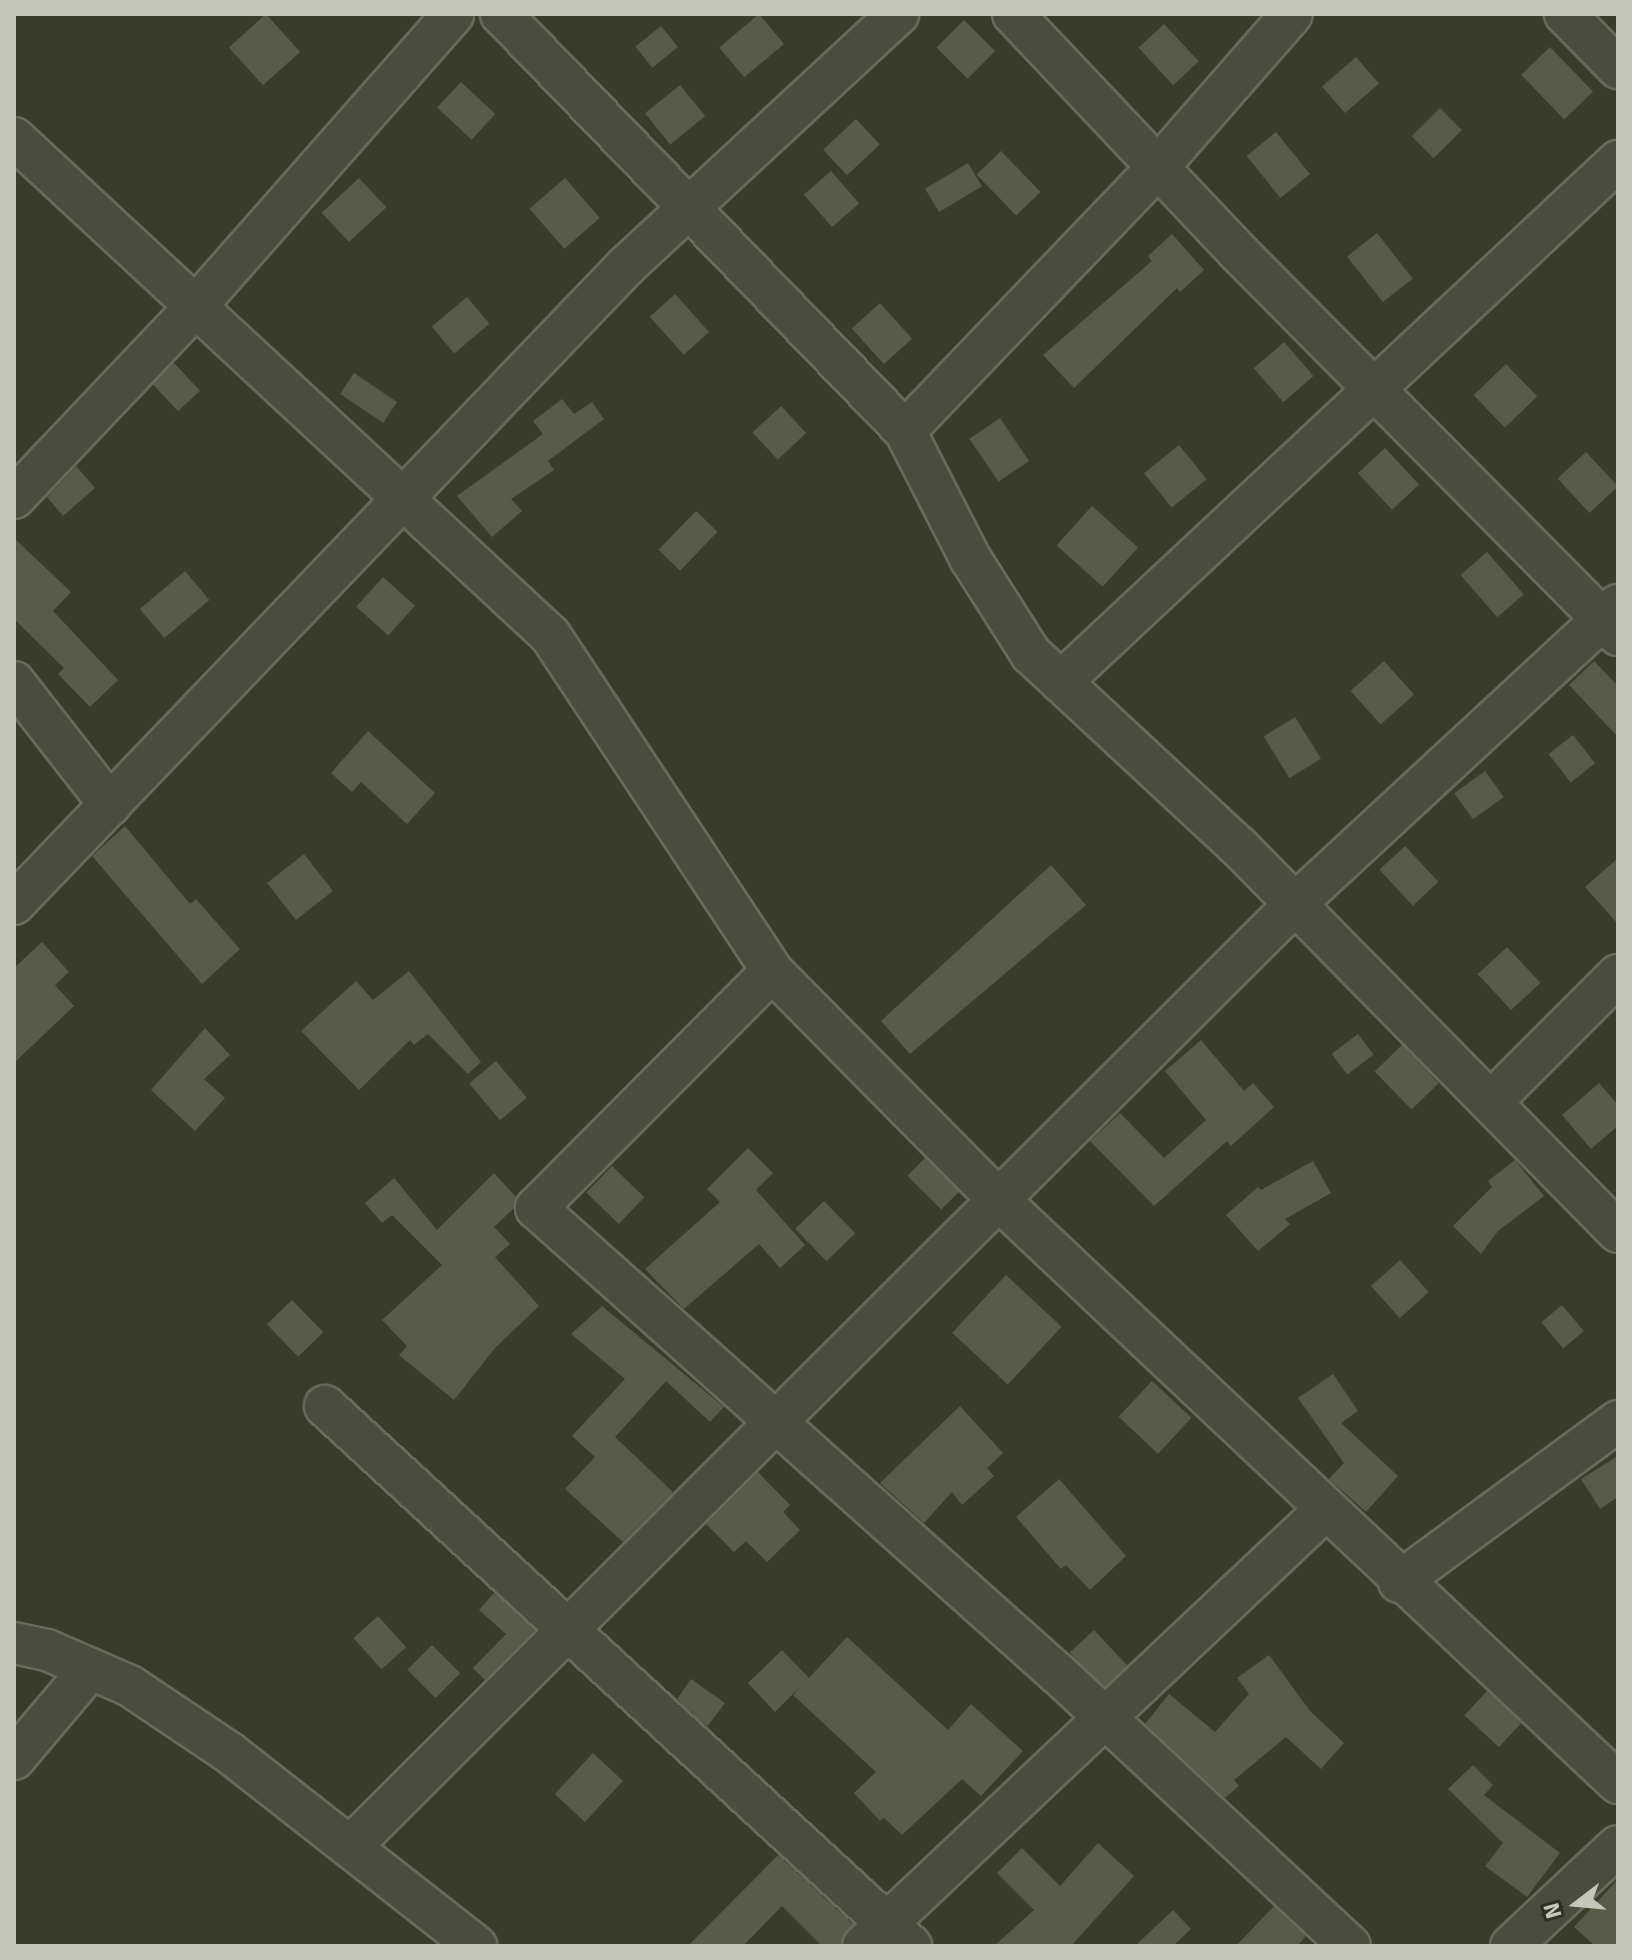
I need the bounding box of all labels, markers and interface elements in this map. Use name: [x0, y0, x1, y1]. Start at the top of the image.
north arrow: [1536, 1864, 1616, 1944]
text: N: [1537, 1900, 1568, 1922]

